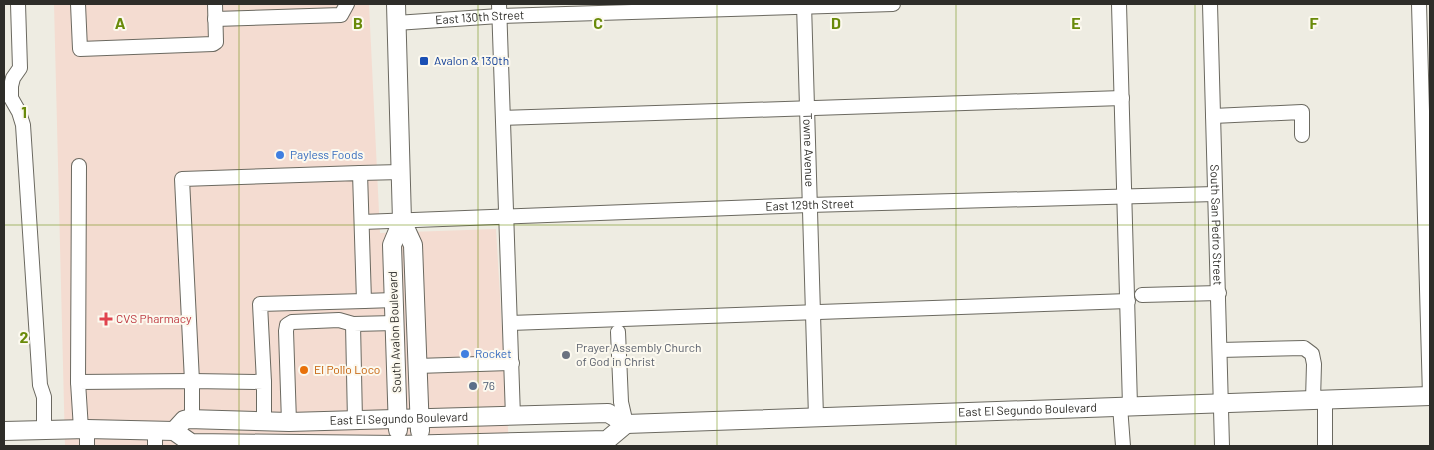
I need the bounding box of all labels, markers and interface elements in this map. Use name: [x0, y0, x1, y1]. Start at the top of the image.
street label: East 130th Street: [435, 7, 525, 26]
text: A: [115, 13, 126, 32]
text: B: [353, 13, 363, 32]
text: C: [593, 13, 603, 32]
text: D: [831, 13, 841, 32]
text: E: [1071, 13, 1081, 32]
text: F: [1310, 13, 1319, 32]
place label: Avalon & 130th: [434, 53, 509, 67]
marker: Avalon & 130th: [418, 55, 430, 67]
text: 1: [21, 102, 27, 121]
street label: Towne Avenue: [801, 113, 817, 187]
place label: Payless Foods: [290, 147, 363, 161]
marker: Payless Foods: [274, 149, 286, 161]
street label: South San Pedro Street: [1208, 164, 1226, 286]
street label: East 129th Street: [765, 196, 854, 213]
street label: South Avalon Boulevard: [385, 271, 403, 393]
place label: CVS Pharmacy: [116, 311, 192, 325]
marker: CVS Pharmacy: [100, 313, 112, 325]
text: 2: [20, 327, 29, 346]
place label: Prayer Assembly Church of God in Christ: [576, 340, 701, 368]
place label: Rocket: [475, 346, 512, 360]
marker: Rocket: [459, 348, 471, 360]
marker: Prayer Assembly Church of God in Christ: [560, 349, 572, 361]
place label: El Pollo Loco: [314, 362, 380, 376]
marker: El Pollo Loco: [298, 364, 310, 376]
place label: 76: [483, 378, 495, 392]
marker: 76: [467, 380, 479, 392]
street label: East El Segundo Boulevard: [958, 400, 1097, 418]
street label: East El Segundo Boulevard: [329, 409, 468, 427]

